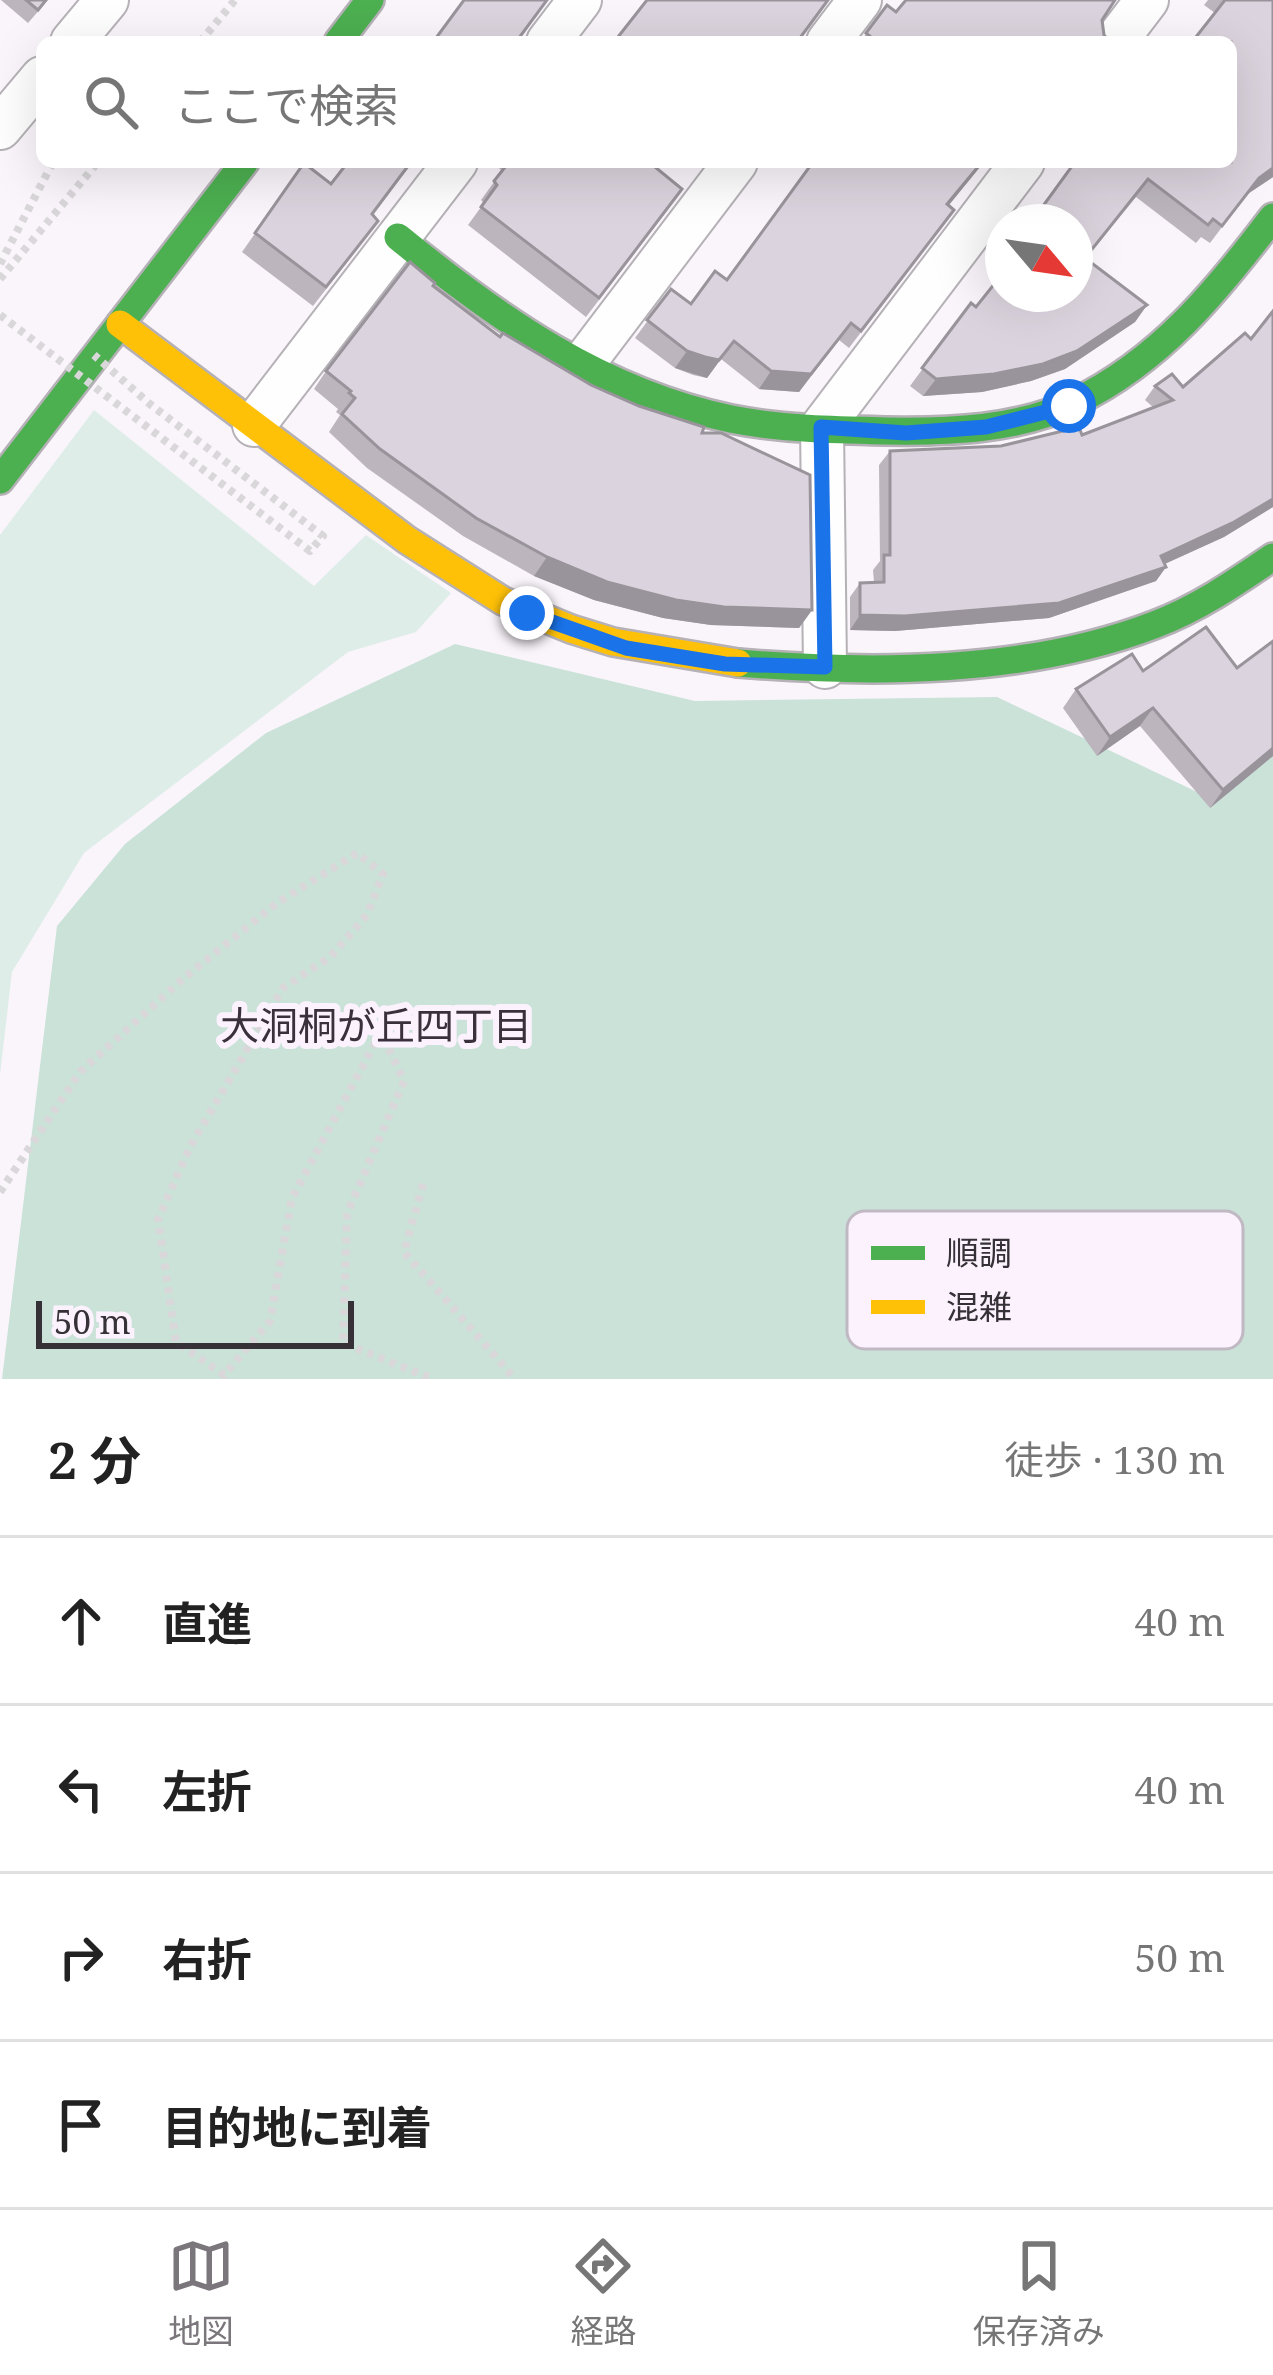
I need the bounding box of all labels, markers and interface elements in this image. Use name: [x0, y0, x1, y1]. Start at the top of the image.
search box: [36, 36, 1237, 168]
icon: search: [78, 69, 144, 135]
text: ここで検索: [174, 74, 399, 135]
north arrow: [985, 204, 1093, 312]
route start: [1042, 379, 1096, 433]
route end: [500, 586, 554, 640]
district label: 大洞桐が丘四丁目: [220, 998, 532, 1051]
legend: [847, 1211, 1243, 1349]
text: 順調: [946, 1230, 1012, 1275]
text: 混雑: [946, 1284, 1012, 1329]
scale bar: [36, 1295, 354, 1348]
text: 50 m: [54, 1299, 131, 1344]
text: 2 分: [48, 1424, 141, 1494]
text: 徒歩 · 130 m: [1005, 1432, 1225, 1485]
icon: ahead: [48, 1588, 114, 1654]
text: 直進: [162, 1592, 252, 1653]
text: 40 m: [1134, 1594, 1225, 1647]
icon: left: [48, 1756, 114, 1822]
text: 左折: [162, 1760, 252, 1821]
text: 40 m: [1134, 1762, 1225, 1815]
icon: right: [48, 1924, 114, 1990]
text: 右折: [162, 1928, 252, 1989]
text: 50 m: [1134, 1930, 1225, 1983]
icon: arrive: [48, 2092, 114, 2158]
text: 目的地に到着: [162, 2096, 432, 2157]
tab: 地図: [168, 2233, 234, 2353]
tab: 経路: [570, 2233, 636, 2353]
tab: 保存済み: [973, 2233, 1105, 2353]

